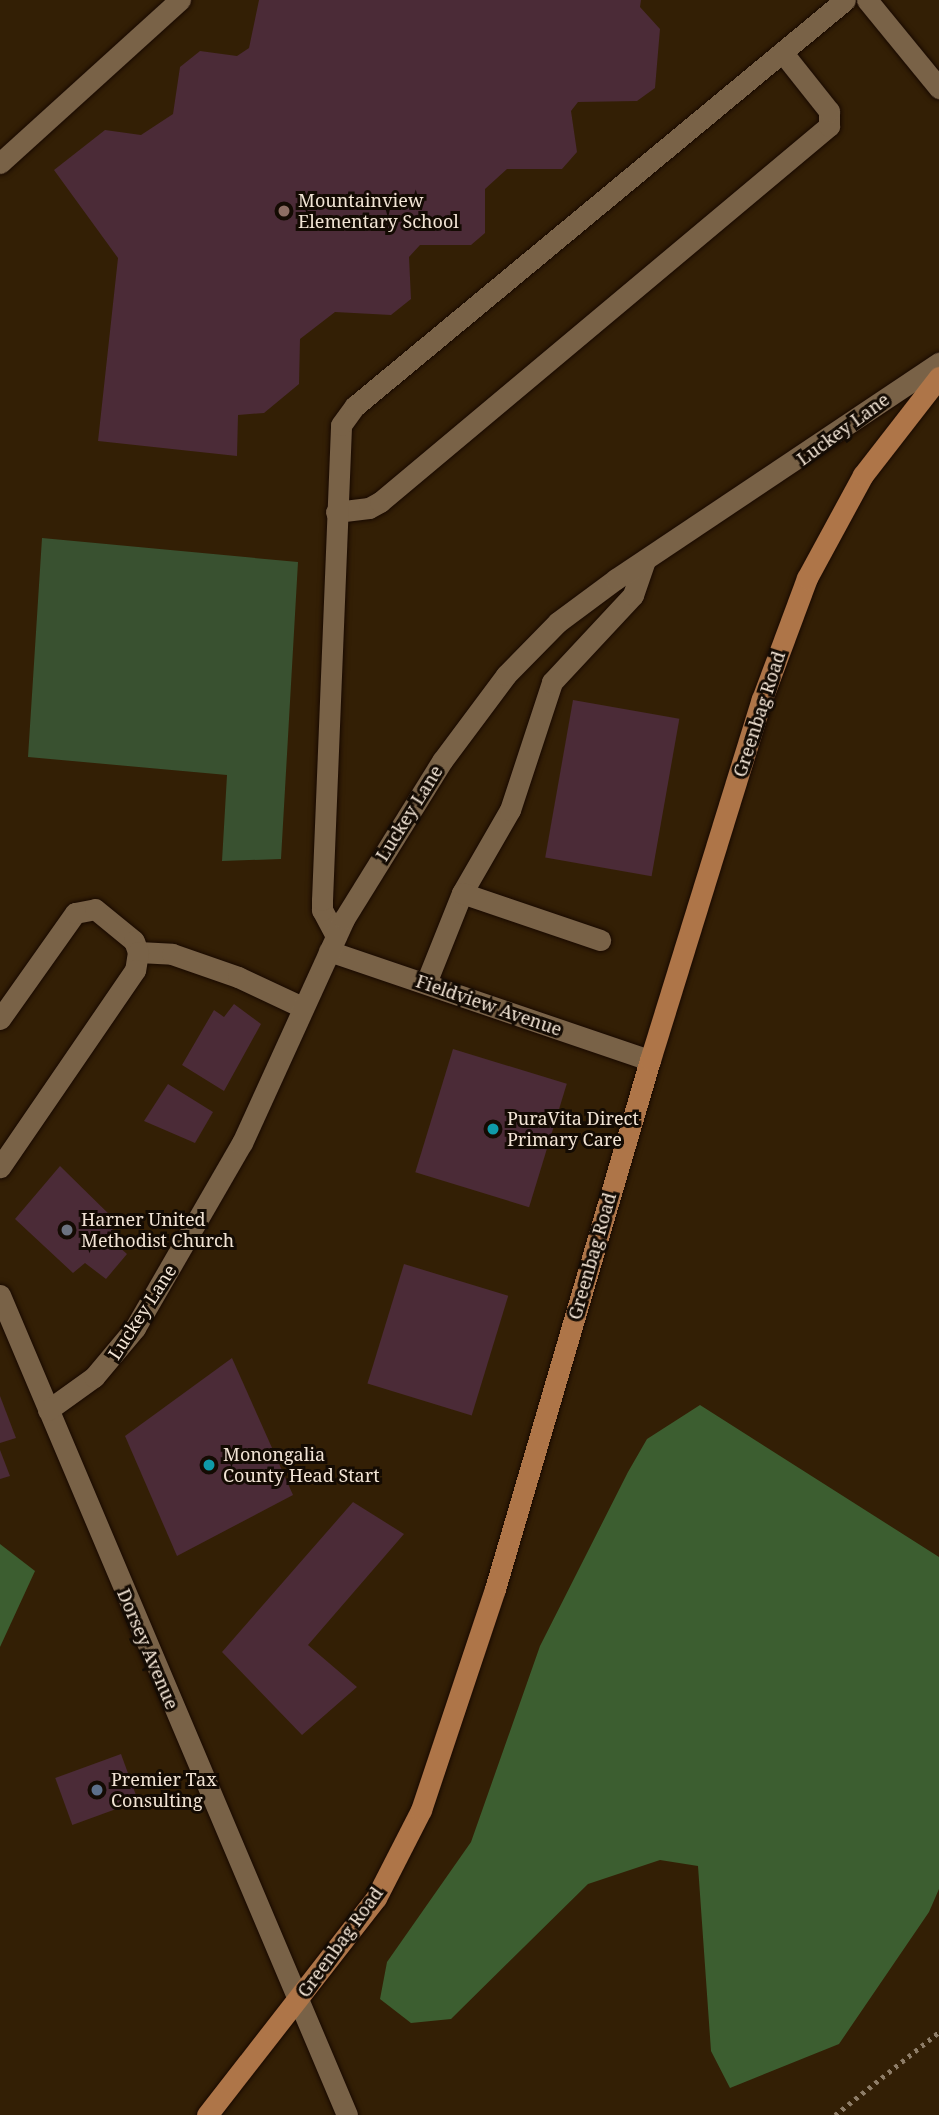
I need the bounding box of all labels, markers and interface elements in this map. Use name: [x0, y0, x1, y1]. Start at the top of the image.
place label: Mountainview Elementary School: [298, 190, 459, 232]
marker: Mountainview Elementary School: [276, 203, 292, 219]
street label: Luckey Lane: [793, 388, 893, 470]
street label: Greenbag Road: [728, 648, 790, 780]
street label: Luckey Lane: [371, 761, 447, 865]
street label: Fieldview Avenue: [413, 970, 565, 1040]
place label: PuraVita Direct Primary Care: [507, 1108, 639, 1150]
marker: PuraVita Direct Primary Care: [485, 1121, 501, 1137]
street label: Greenbag Road: [564, 1190, 620, 1322]
place label: Harner United Methodist Church: [81, 1209, 234, 1252]
marker: Harner United Methodist Church: [59, 1222, 75, 1238]
street label: Luckey Lane: [103, 1261, 181, 1363]
place label: Monongalia County Head Start: [223, 1444, 380, 1486]
marker: Monongalia County Head Start: [201, 1457, 217, 1473]
street label: Dorsey Avenue: [113, 1585, 183, 1713]
place label: Premier Tax Consulting: [111, 1769, 217, 1812]
marker: Premier Tax Consulting: [89, 1782, 105, 1798]
street label: Greenbag Road: [293, 1883, 387, 2001]

